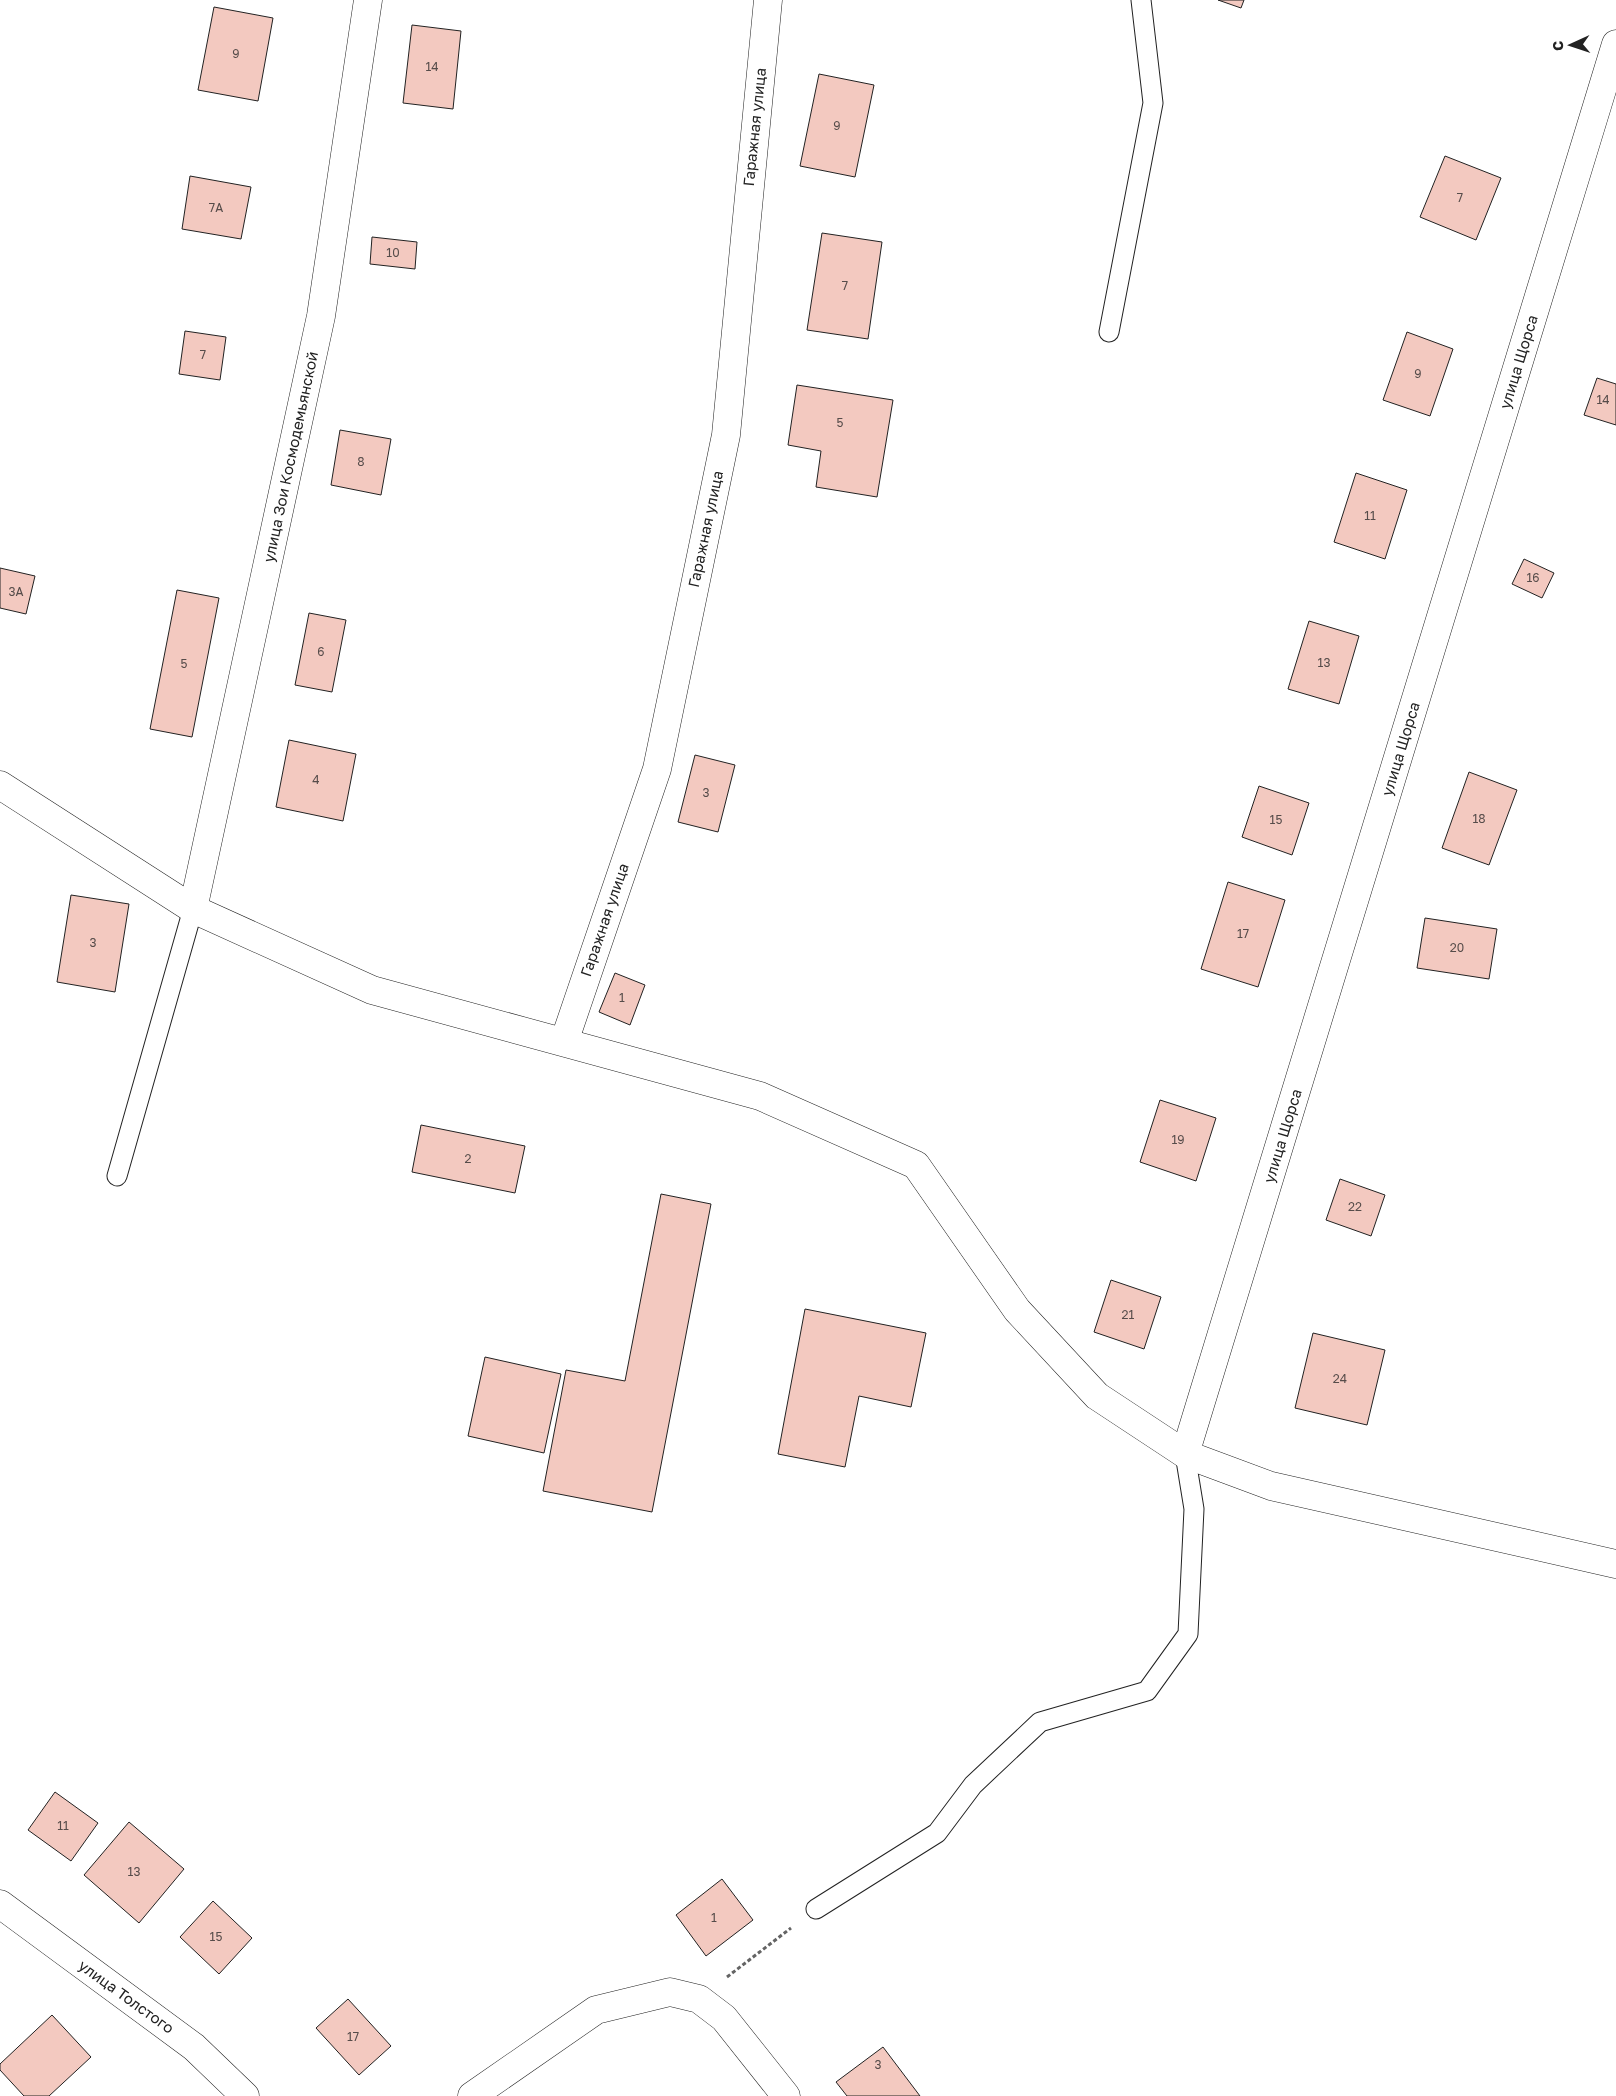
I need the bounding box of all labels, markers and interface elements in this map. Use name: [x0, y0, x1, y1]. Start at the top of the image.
north arrow: [1546, 20, 1596, 70]
text: С: [1549, 40, 1566, 51]
house number: 9: [232, 46, 240, 61]
house number: 14: [425, 59, 439, 74]
street label: Гаражная улица: [739, 67, 769, 187]
house number: 9: [833, 118, 841, 133]
house number: 7: [1457, 190, 1463, 205]
house number: 7А: [209, 200, 223, 215]
house number: 10: [386, 245, 400, 260]
house number: 7: [842, 278, 848, 293]
street label: улица Щорса: [1495, 313, 1541, 411]
house number: 7: [200, 347, 206, 362]
street label: улица Зои Космодемьянской: [259, 350, 321, 564]
house number: 9: [1414, 366, 1422, 381]
house number: 14: [1596, 392, 1610, 407]
house number: 5: [837, 415, 844, 430]
house number: 8: [357, 454, 365, 469]
street label: Гаражная улица: [684, 469, 726, 589]
house number: 11: [1364, 508, 1376, 523]
house number: 16: [1526, 570, 1540, 585]
house number: 3А: [8, 584, 24, 599]
house number: 6: [317, 644, 325, 659]
house number: 13: [1318, 655, 1330, 670]
house number: 5: [181, 656, 188, 671]
street label: улица Щорса: [1377, 700, 1423, 798]
house number: 4: [312, 772, 320, 787]
house number: 3: [702, 785, 710, 800]
house number: 18: [1472, 811, 1486, 826]
house number: 15: [1270, 812, 1282, 827]
street label: Гаражная улица: [576, 861, 632, 979]
house number: 17: [1237, 926, 1249, 941]
house number: 3: [89, 935, 97, 950]
house number: 20: [1450, 940, 1464, 955]
house number: 1: [619, 990, 625, 1005]
street label: улица Щорса: [1259, 1087, 1305, 1185]
house number: 19: [1171, 1132, 1185, 1147]
house number: 2: [465, 1151, 472, 1166]
house number: 22: [1348, 1199, 1362, 1214]
house number: 21: [1122, 1307, 1135, 1322]
house number: 24: [1333, 1371, 1347, 1386]
house number: 11: [57, 1818, 69, 1833]
house number: 13: [128, 1864, 140, 1879]
house number: 1: [711, 1910, 717, 1925]
house number: 15: [210, 1929, 222, 1944]
street label: улица Толстого: [75, 1956, 178, 2037]
house number: 17: [347, 2029, 359, 2044]
house number: 3: [874, 2057, 882, 2072]

